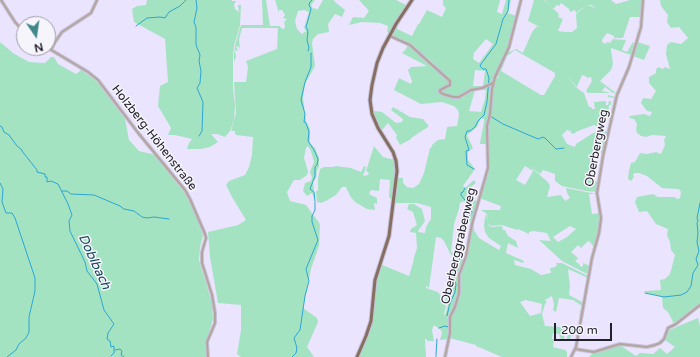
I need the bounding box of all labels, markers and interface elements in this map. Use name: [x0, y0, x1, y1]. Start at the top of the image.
north arrow: [16, 16, 56, 56]
text: N: [33, 40, 44, 55]
street label: Holzberg-Höhenstraße: [108, 82, 200, 194]
street label: Oberbergweg: [582, 108, 612, 188]
street label: Oberberggrabenweg: [439, 186, 479, 306]
water label: Doblbach: [74, 232, 114, 292]
scale bar: [556, 315, 614, 341]
text: 200 m: [561, 323, 598, 337]

